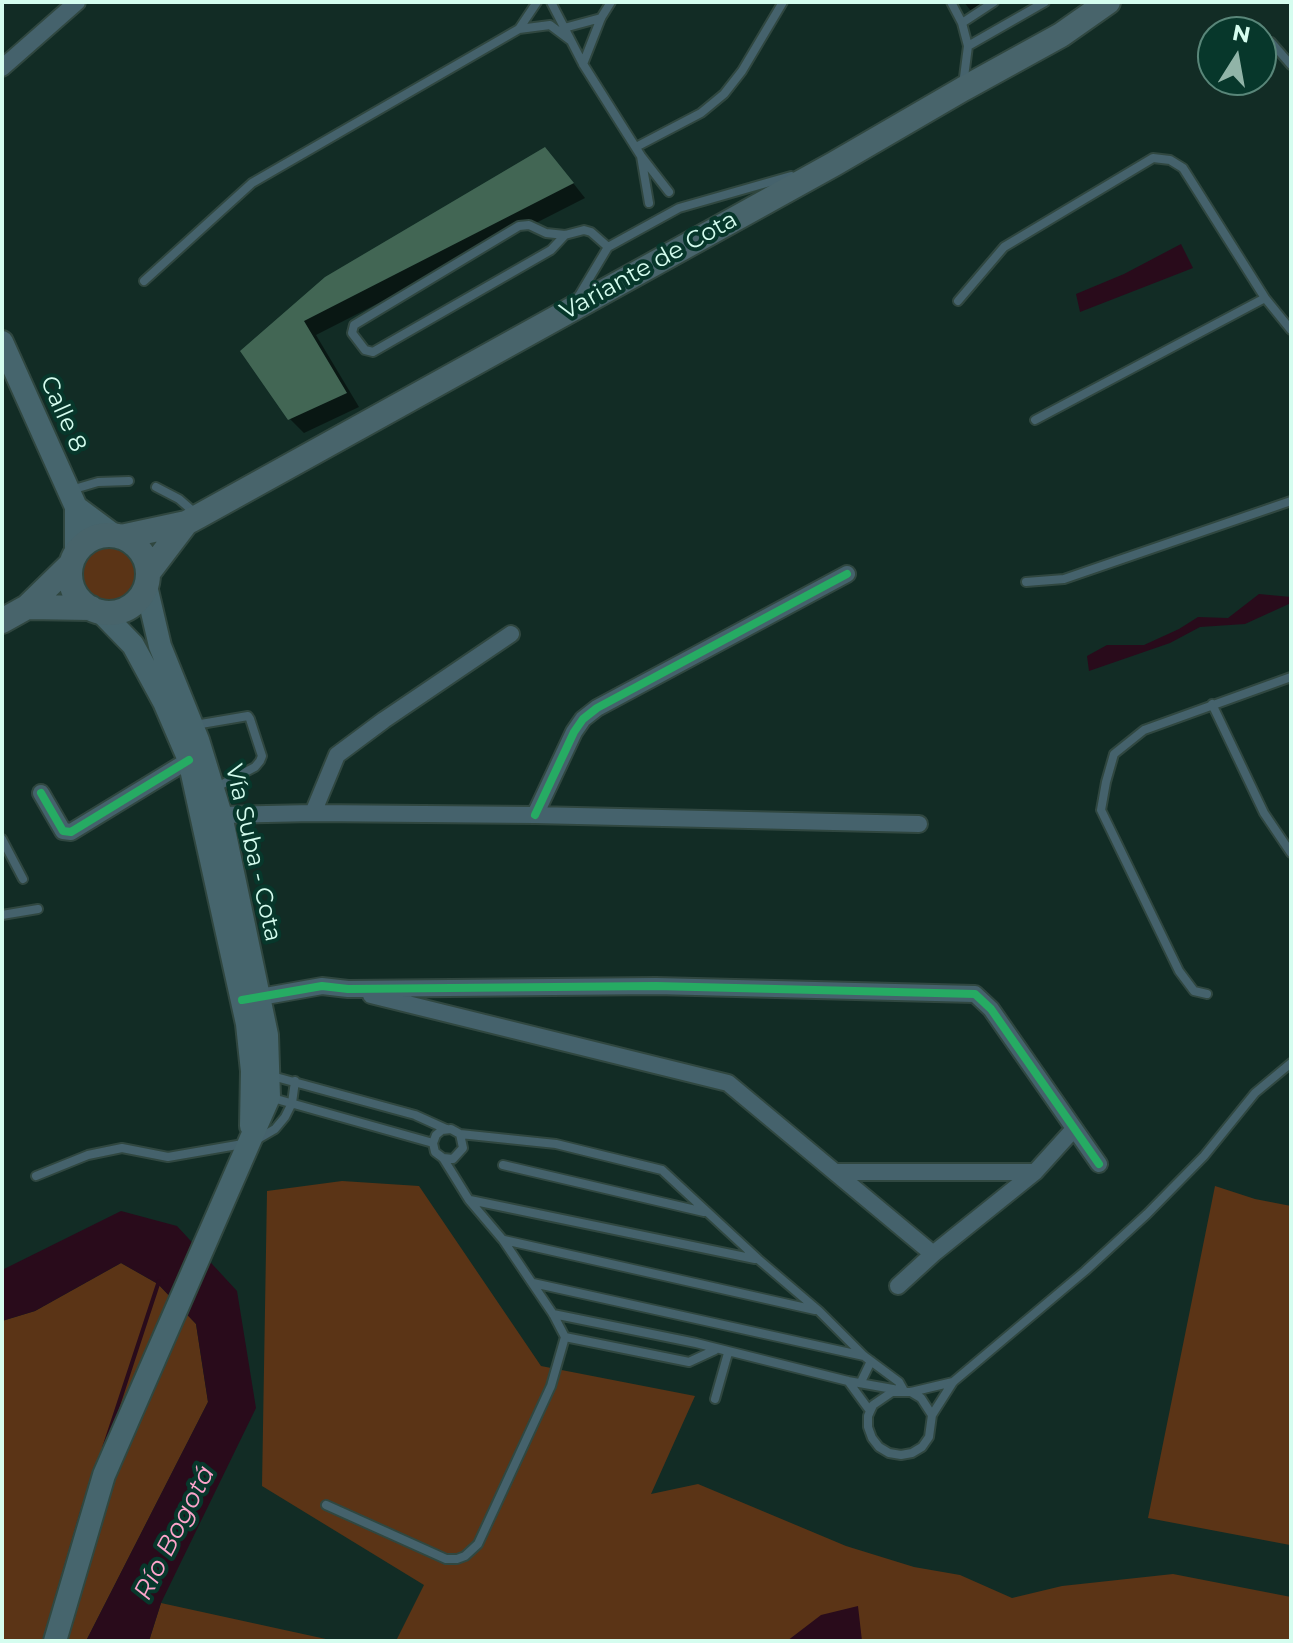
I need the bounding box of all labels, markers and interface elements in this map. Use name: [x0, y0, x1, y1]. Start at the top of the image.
north arrow: [1197, 16, 1277, 96]
text: N: [1230, 19, 1253, 49]
street label: Variante de Cota: [555, 205, 743, 327]
street label: Calle 8: [34, 372, 92, 456]
street label: Vía Suba - Cota: [219, 762, 287, 944]
water label: Río Bogotá: [128, 1461, 222, 1605]

